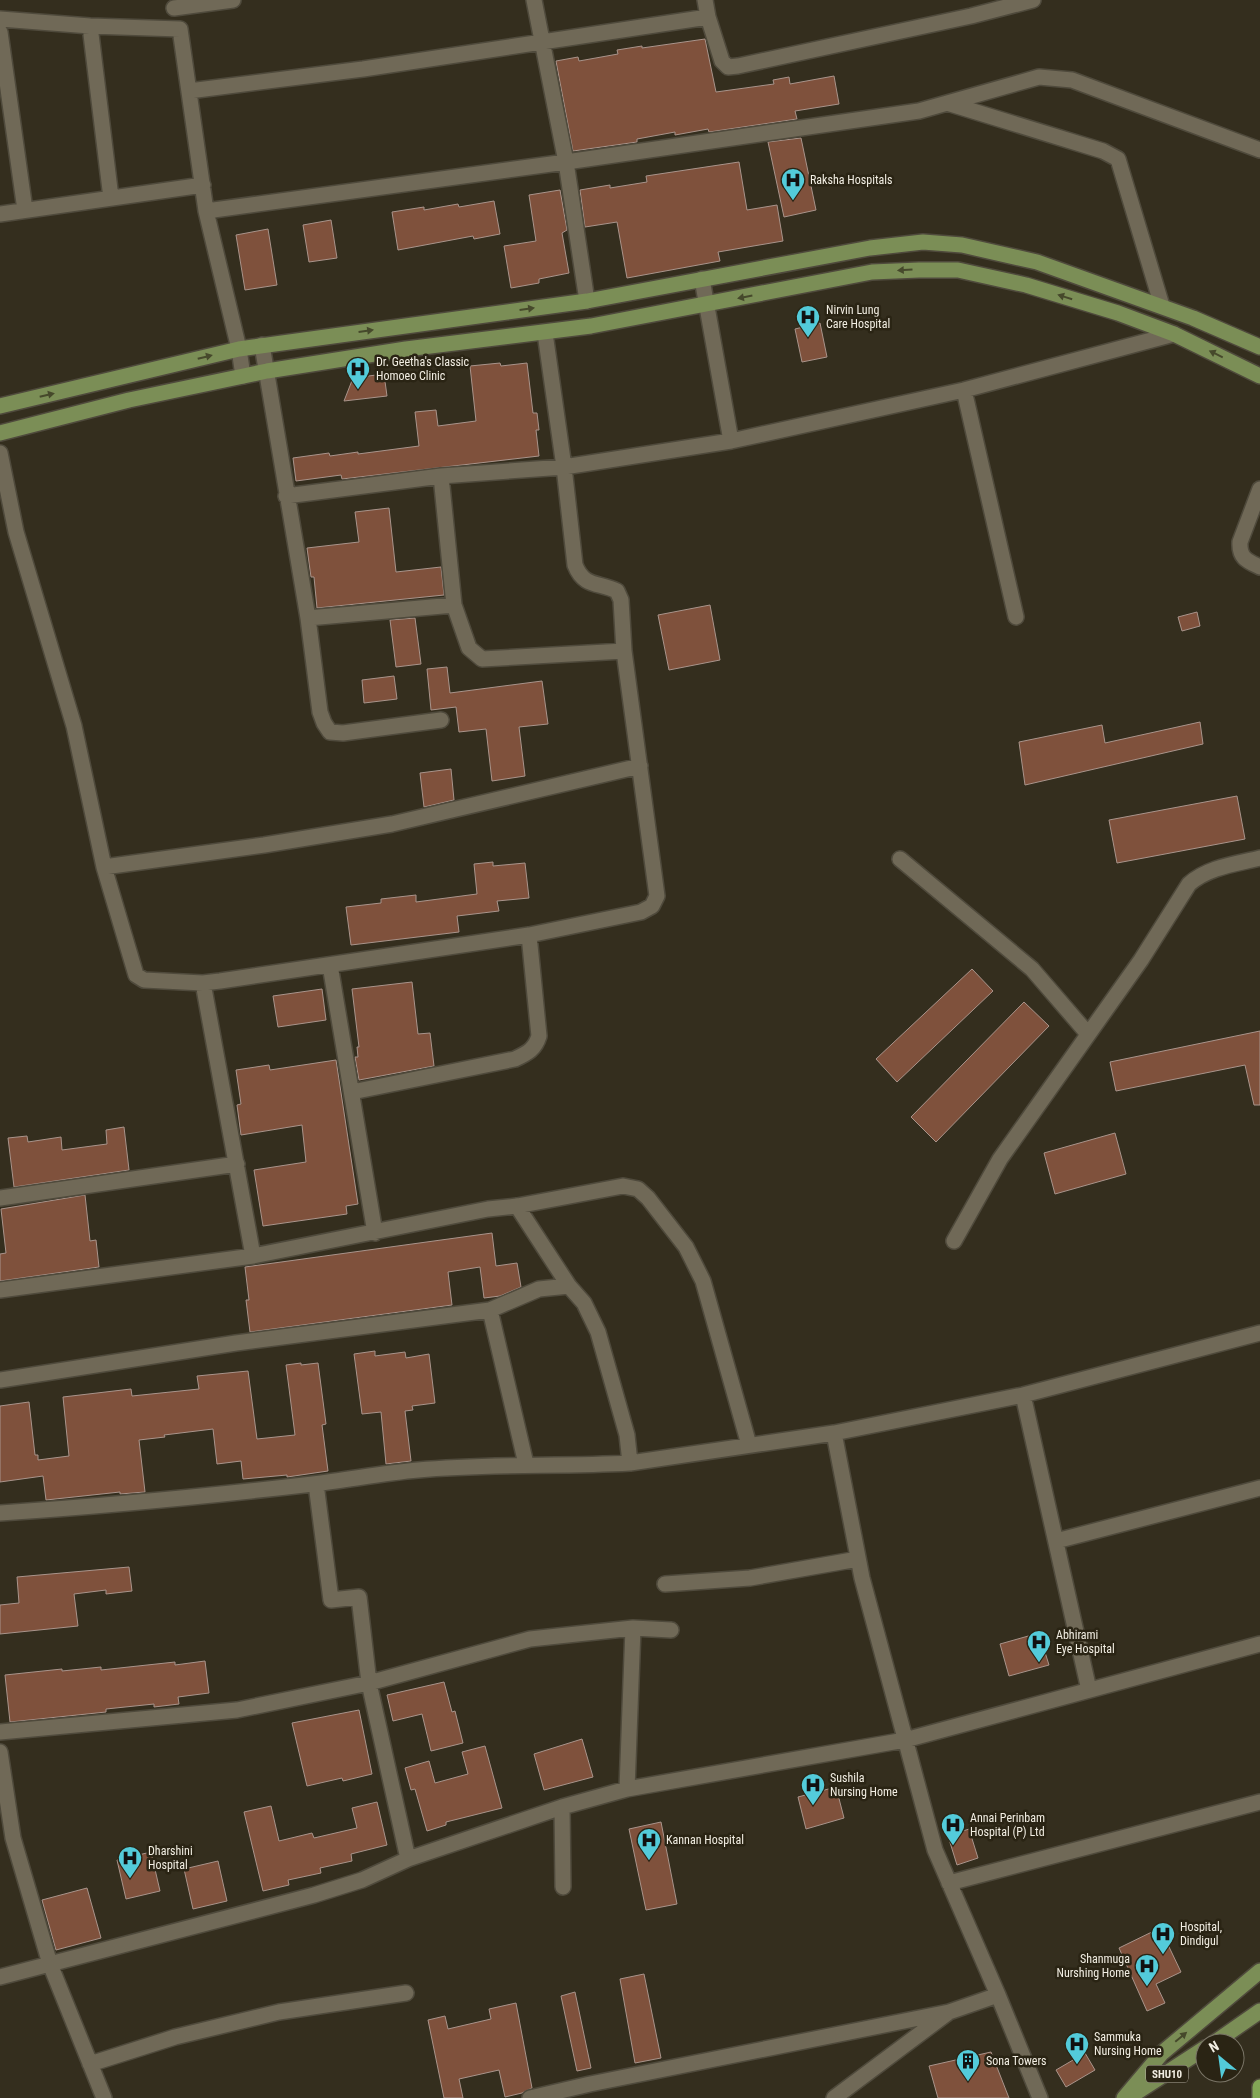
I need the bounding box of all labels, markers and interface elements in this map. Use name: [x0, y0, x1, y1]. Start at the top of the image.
hospital icon: Raksha Hospitals: [780, 167, 806, 201]
place label: Raksha Hospitals: [810, 173, 892, 187]
one-way arrow: [897, 267, 913, 275]
one-way arrow: [737, 293, 753, 301]
one-way arrow: [1057, 293, 1072, 300]
place label: Nirvin Lung Care Hospital: [826, 303, 890, 331]
hospital icon: Nirvin Lung Care Hospital: [795, 304, 821, 338]
one-way arrow: [519, 305, 535, 313]
one-way arrow: [358, 327, 374, 335]
one-way arrow: [1209, 350, 1224, 358]
one-way arrow: [198, 353, 213, 361]
place label: Dr. Geetha's Classic Homoeo Clinic: [376, 355, 470, 383]
hospital icon: Dr. Geetha's Classic Homoeo Clinic: [345, 356, 371, 390]
one-way arrow: [40, 391, 55, 399]
place label: Abhirami Eye Hospital: [1056, 1628, 1115, 1656]
hospital icon: Abhirami Eye Hospital: [1026, 1629, 1052, 1663]
place label: Sushila Nursing Home: [830, 1771, 898, 1799]
hospital icon: Sushila Nursing Home: [800, 1772, 826, 1806]
place label: Annai Perinbam Hospital (P) Ltd: [970, 1811, 1045, 1839]
hospital icon: Annai Perinbam Hospital (P) Ltd: [940, 1812, 966, 1846]
hospital icon: Kannan Hospital: [636, 1827, 662, 1861]
place label: Kannan Hospital: [666, 1833, 744, 1847]
place label: Dharshini Hospital: [148, 1844, 193, 1872]
hospital icon: Dharshini Hospital: [117, 1845, 143, 1879]
place label: Hospital, Dindigul: [1180, 1920, 1222, 1948]
hospital icon: Hospital, Dindigul: [1150, 1921, 1176, 1955]
place label: Shanmuga Nurshing Home: [1056, 1952, 1130, 1980]
hospital icon: Shanmuga Nurshing Home: [1134, 1953, 1160, 1987]
place label: Sammuka Nursing Home: [1094, 2030, 1162, 2058]
hospital icon: Sammuka Nursing Home: [1064, 2031, 1090, 2065]
one-way arrow: [1174, 2031, 1187, 2042]
north arrow: [1195, 2033, 1245, 2083]
text: N: [1206, 2038, 1221, 2056]
building icon: Sona Towers: [955, 2048, 981, 2082]
place label: Sona Towers: [986, 2054, 1047, 2068]
road number: SHU10: [1146, 2066, 1188, 2082]

